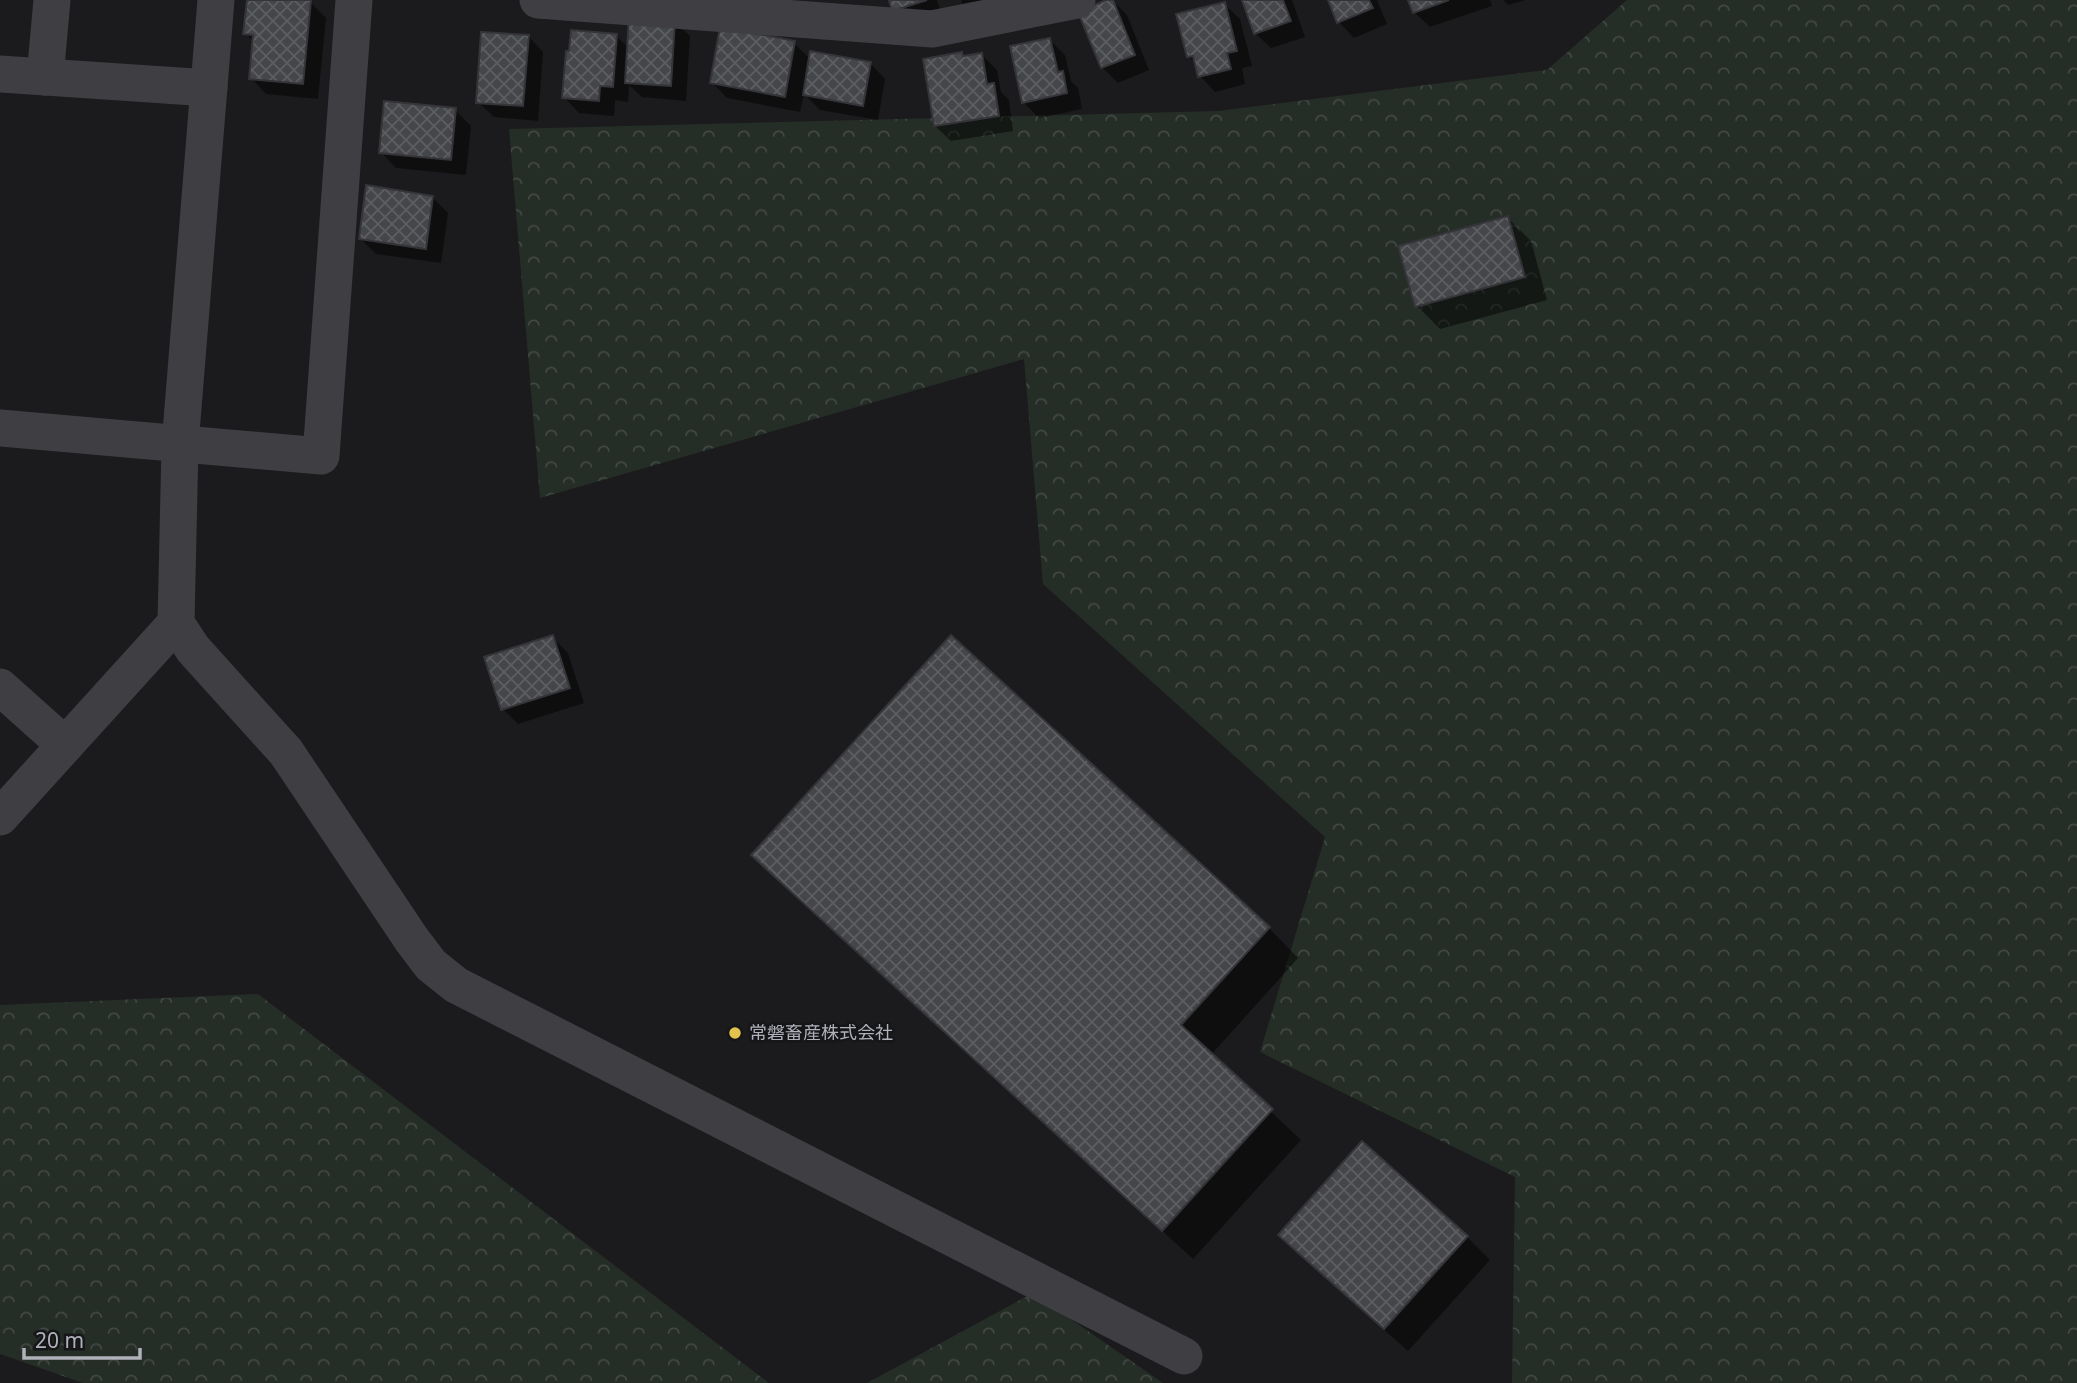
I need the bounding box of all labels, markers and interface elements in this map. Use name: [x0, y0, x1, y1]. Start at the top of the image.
place label: 常磐畜産株式会社: [749, 1020, 893, 1044]
marker: 常磐畜産株式会社: [727, 1025, 743, 1041]
scale bar: [24, 1316, 140, 1360]
text: 20 m: [35, 1326, 84, 1354]

